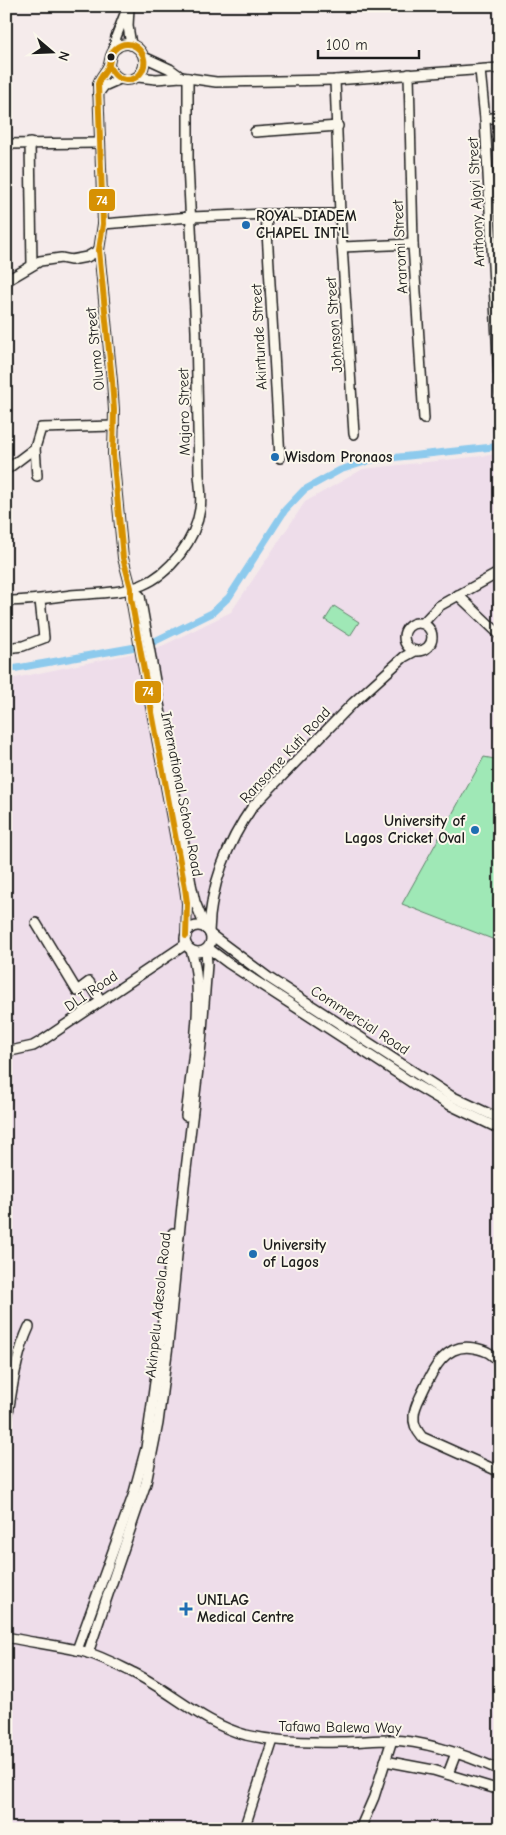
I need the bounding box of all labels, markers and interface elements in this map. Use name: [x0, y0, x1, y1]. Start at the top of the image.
north arrow: [28, 28, 78, 78]
scale bar: [318, 28, 420, 60]
text: 100 m: [326, 36, 368, 54]
text: N: [54, 49, 73, 63]
unlabelled marker: [106, 52, 116, 62]
street label: Anthony Ajayi Street: [464, 136, 488, 267]
line badge: 74: [88, 188, 116, 212]
text: 74: [96, 192, 108, 209]
street label: Araromi Street: [389, 199, 411, 294]
place label: ROYAL DIADEM CHAPEL INT'L: [256, 207, 357, 242]
marker: ROYAL DIADEM CHAPEL INT'L: [240, 219, 252, 231]
street label: Johnson Street: [322, 276, 346, 374]
street label: Akintunde Street: [247, 283, 271, 390]
street label: Olumo Street: [82, 306, 108, 391]
street label: Majaro Street: [174, 367, 194, 456]
place label: Wisdom Pronaos: [285, 448, 392, 466]
marker: Wisdom Pronaos: [269, 451, 281, 463]
line badge: 74: [134, 680, 162, 704]
text: 74: [142, 683, 154, 700]
street label: Ransome Kuti Road: [236, 703, 334, 807]
street label: International School Road: [157, 710, 207, 878]
place label: University of Lagos Cricket Oval: [345, 812, 466, 847]
marker: University of Lagos Cricket Oval: [469, 824, 481, 836]
street label: DLI Road: [61, 967, 121, 1015]
street label: Commercial Road: [307, 981, 413, 1059]
street label: Akinpelu Adesola Road: [141, 1232, 175, 1378]
place label: University of Lagos: [263, 1236, 326, 1271]
marker: University of Lagos: [247, 1248, 259, 1260]
place label: UNILAG Medical Centre: [197, 1591, 294, 1626]
marker: UNILAG Medical Centre: [179, 1602, 193, 1616]
street label: Tafawa Balewa Way: [278, 1717, 402, 1737]

